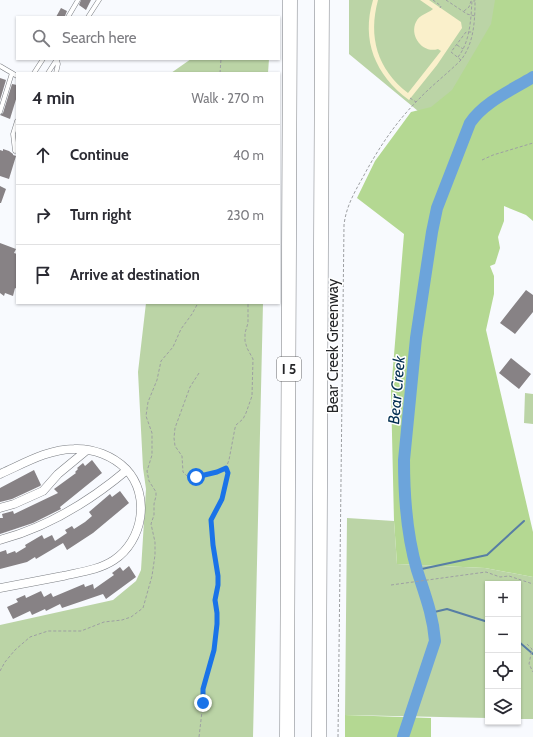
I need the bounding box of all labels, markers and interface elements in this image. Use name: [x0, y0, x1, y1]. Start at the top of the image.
search box: [16, 16, 280, 60]
icon: search: [30, 27, 52, 49]
text: Search here: [62, 29, 137, 47]
text: 4 min: [32, 88, 75, 108]
text: Walk · 270 m: [192, 90, 264, 106]
icon: ahead: [32, 144, 54, 166]
text: Continue: [70, 146, 129, 164]
text: 40 m: [233, 147, 264, 163]
icon: right: [32, 204, 54, 226]
text: Turn right: [70, 206, 131, 224]
text: 230 m: [227, 207, 264, 223]
icon: arrive: [32, 264, 54, 286]
text: Arrive at destination: [70, 266, 200, 284]
street label: Bear Creek Greenway: [324, 278, 342, 413]
water label: Bear Creek: [384, 354, 409, 425]
road number: I 5: [277, 357, 301, 381]
route start: [187, 468, 205, 486]
map controls: [485, 581, 521, 725]
button: +: [485, 581, 521, 617]
button: −: [485, 617, 521, 653]
button: locate: [485, 653, 521, 689]
button: layers: [485, 689, 521, 725]
route end: [194, 694, 212, 712]

